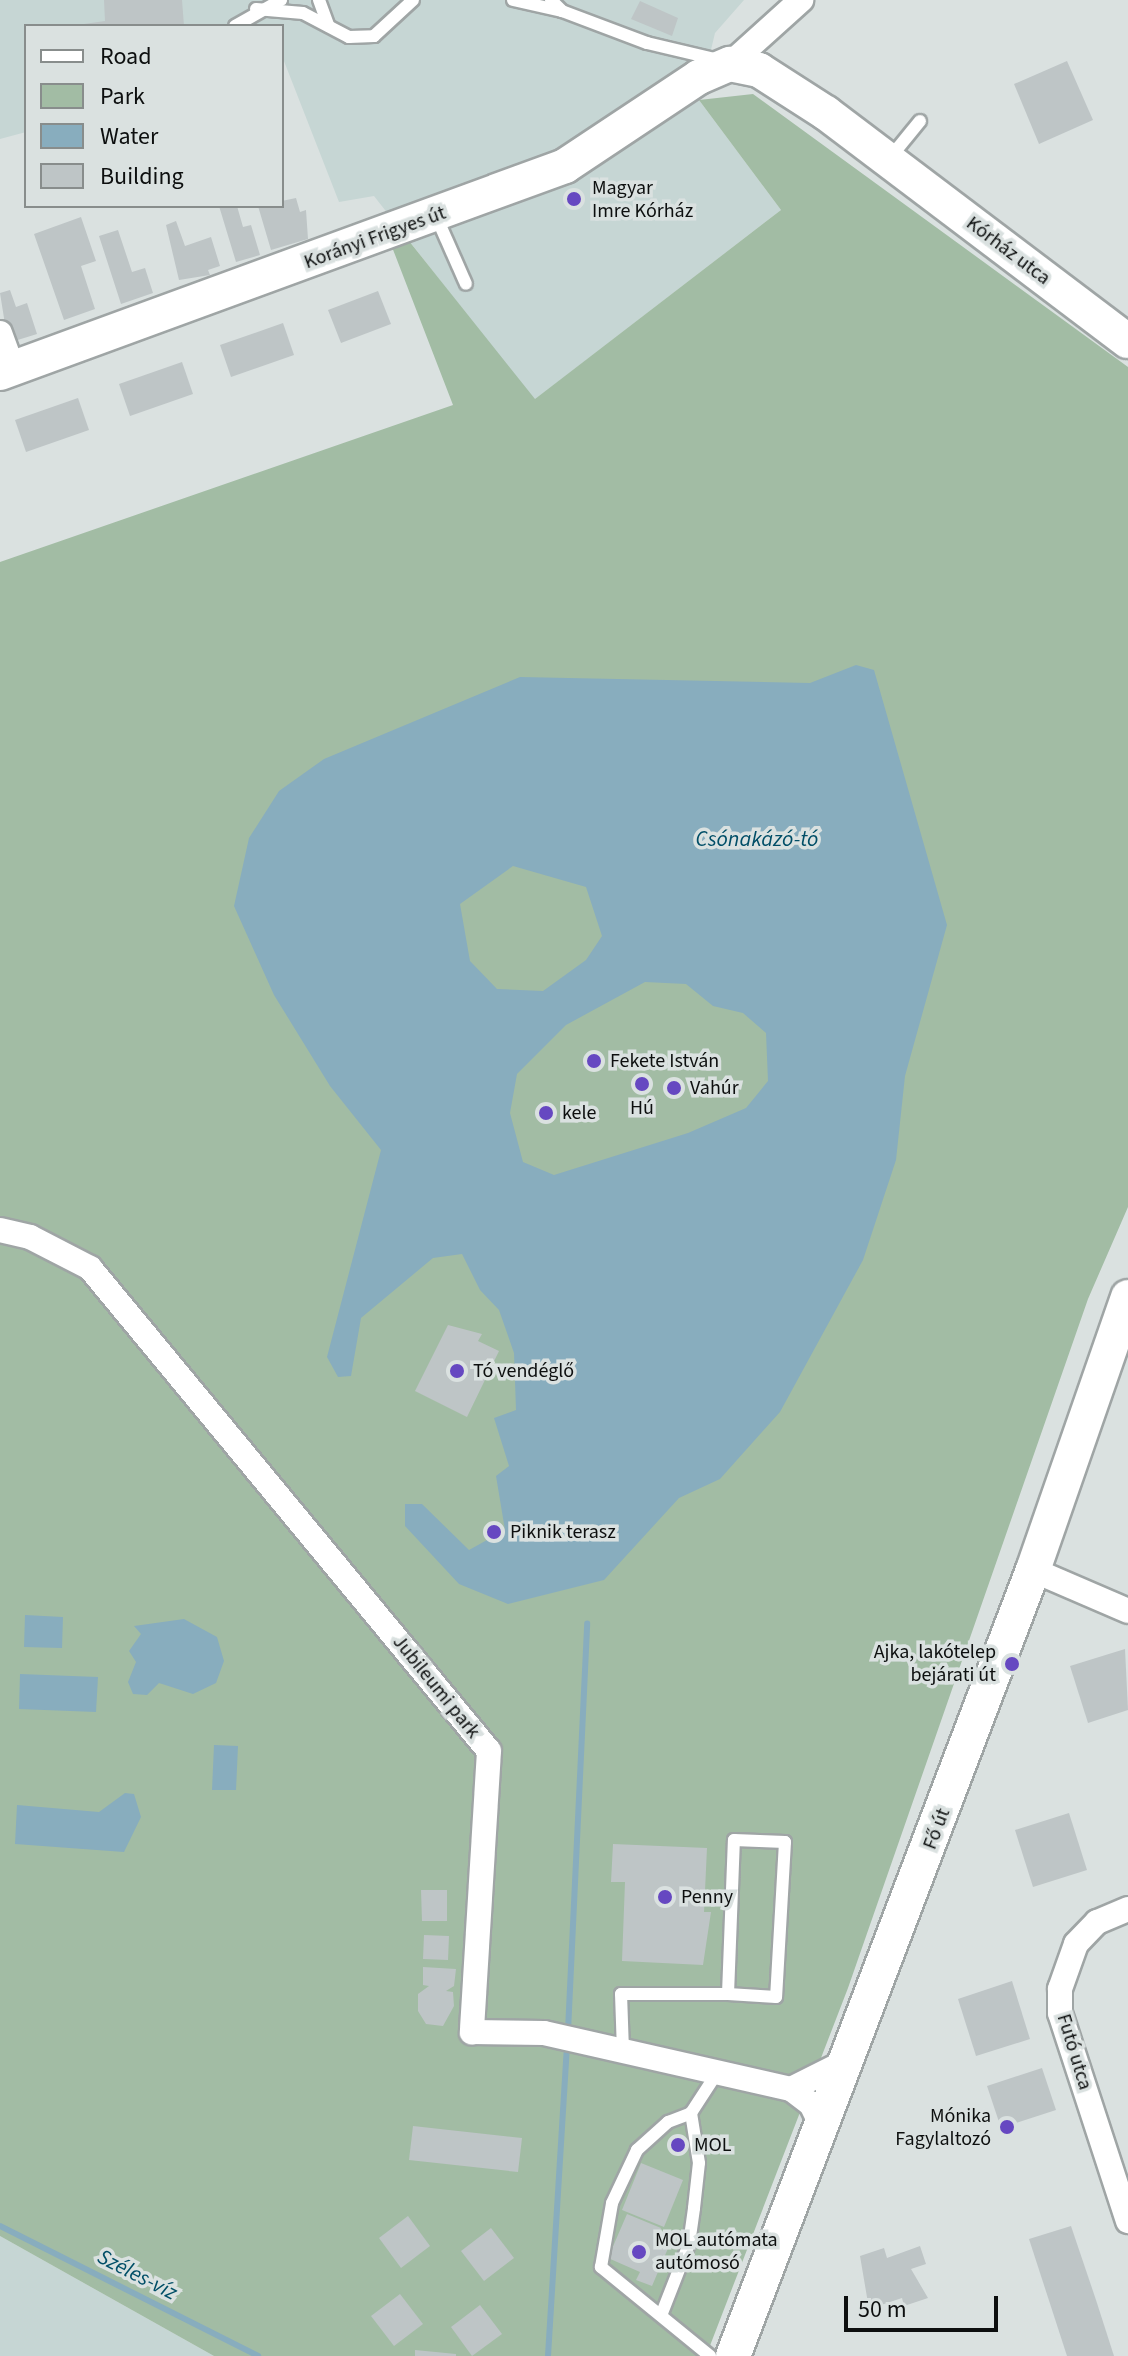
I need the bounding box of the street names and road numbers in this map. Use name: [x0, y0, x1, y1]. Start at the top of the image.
street label: Korányi Frigyes út: [301, 201, 449, 275]
street label: Kórház utca: [961, 212, 1055, 290]
street label: Jubileumi park: [387, 1631, 485, 1743]
street label: Fő út: [918, 1805, 956, 1853]
street label: Futó utca: [1051, 2011, 1097, 2093]

